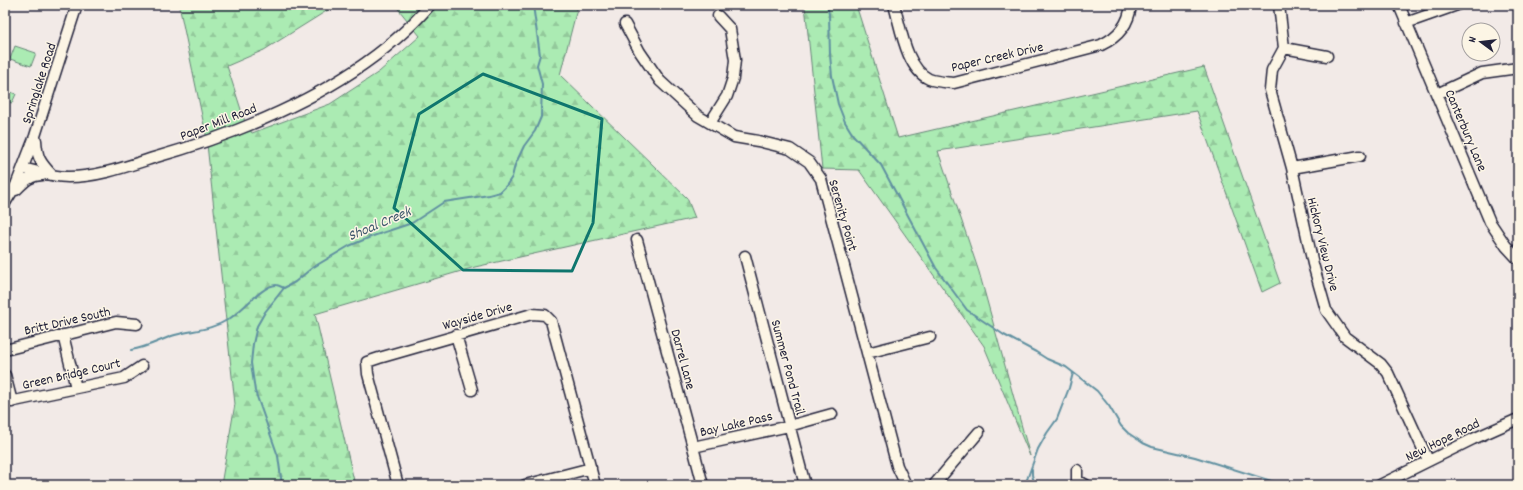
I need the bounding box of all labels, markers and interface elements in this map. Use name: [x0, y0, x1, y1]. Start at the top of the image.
north arrow: [1461, 22, 1501, 62]
text: N: [1465, 35, 1482, 45]
street label: Paper Creek Drive: [949, 38, 1046, 78]
street label: Springlake Road: [17, 41, 62, 127]
street label: Canterbury Lane: [1439, 87, 1491, 175]
street label: Paper Mill Road: [177, 99, 260, 147]
street label: Serenity Point: [822, 177, 862, 254]
street label: Hickory View Drive: [1301, 195, 1343, 294]
water label: Shoal Creek: [345, 201, 416, 248]
street label: Wayside Drive: [440, 297, 515, 336]
street label: Britt Drive South: [22, 302, 113, 342]
street label: Summer Pond Trail: [765, 318, 810, 418]
street label: Darrel Lane: [664, 327, 700, 392]
street label: Green Bridge Court: [20, 354, 123, 396]
street label: Bay Lake Pass: [698, 407, 775, 443]
street label: New Hope Road: [1402, 414, 1484, 467]

